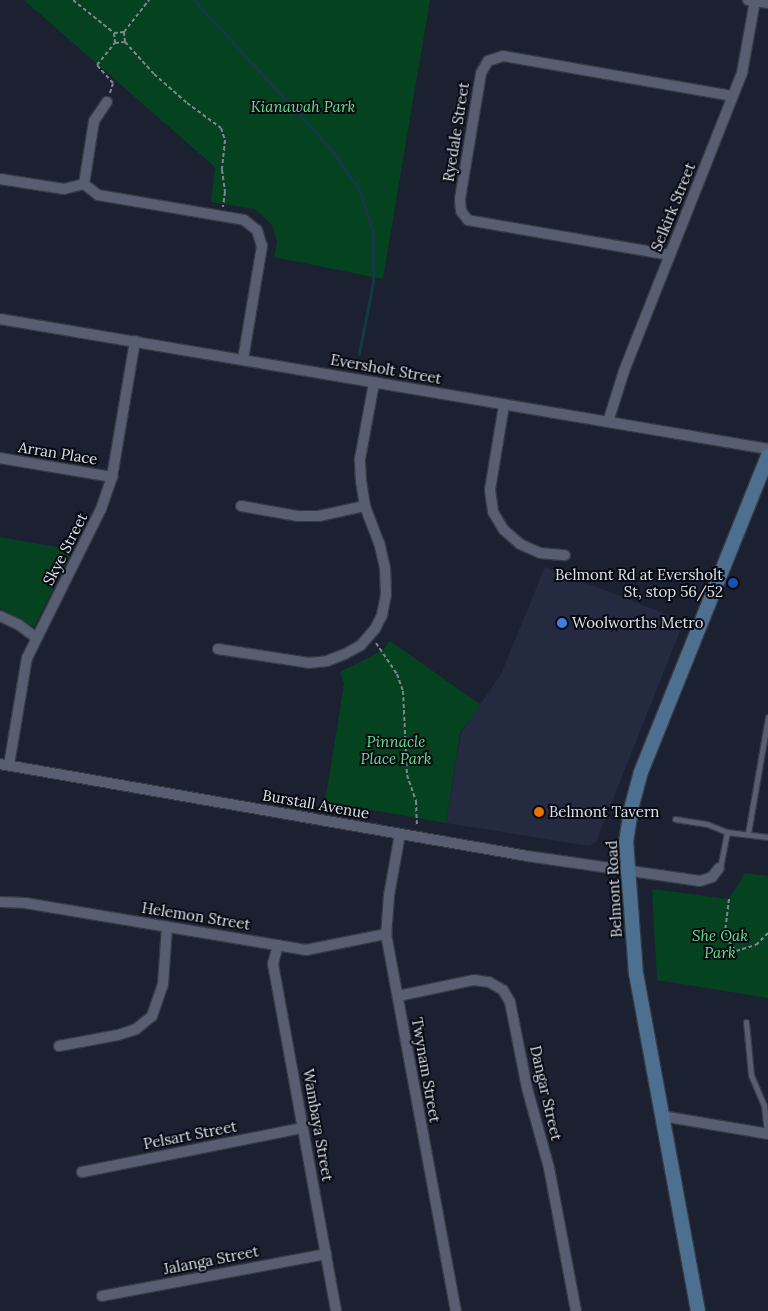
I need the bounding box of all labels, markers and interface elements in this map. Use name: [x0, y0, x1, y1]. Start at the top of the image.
street label: Ryedale Street: [439, 81, 473, 183]
park label: Kianawah Park: [251, 98, 355, 116]
street label: Selkirk Street: [647, 160, 699, 254]
street label: Eversholt Street: [329, 350, 443, 388]
street label: Arran Place: [17, 438, 99, 468]
street label: Skye Street: [39, 510, 91, 588]
place label: Belmont Rd at Eversholt St, stop 56/52: [555, 565, 723, 600]
marker: Belmont Rd at Eversholt St, stop 56/52: [727, 577, 739, 589]
place label: Woolworths Metro: [572, 614, 703, 632]
marker: Woolworths Metro: [556, 617, 568, 629]
park label: Pinnacle Place Park: [360, 732, 432, 767]
street label: Burstall Avenue: [261, 786, 371, 822]
place label: Belmont Tavern: [549, 803, 659, 821]
marker: Belmont Tavern: [533, 806, 545, 818]
street label: Belmont Road: [602, 840, 626, 938]
street label: Helemon Street: [141, 899, 251, 933]
park label: She Oak Park: [692, 926, 748, 961]
street label: Twynam Street: [408, 1016, 444, 1124]
street label: Dangar Street: [526, 1044, 566, 1142]
street label: Wambaya Street: [299, 1067, 337, 1183]
street label: Pelsart Street: [142, 1117, 238, 1153]
street label: Jalanga Street: [162, 1242, 260, 1278]

